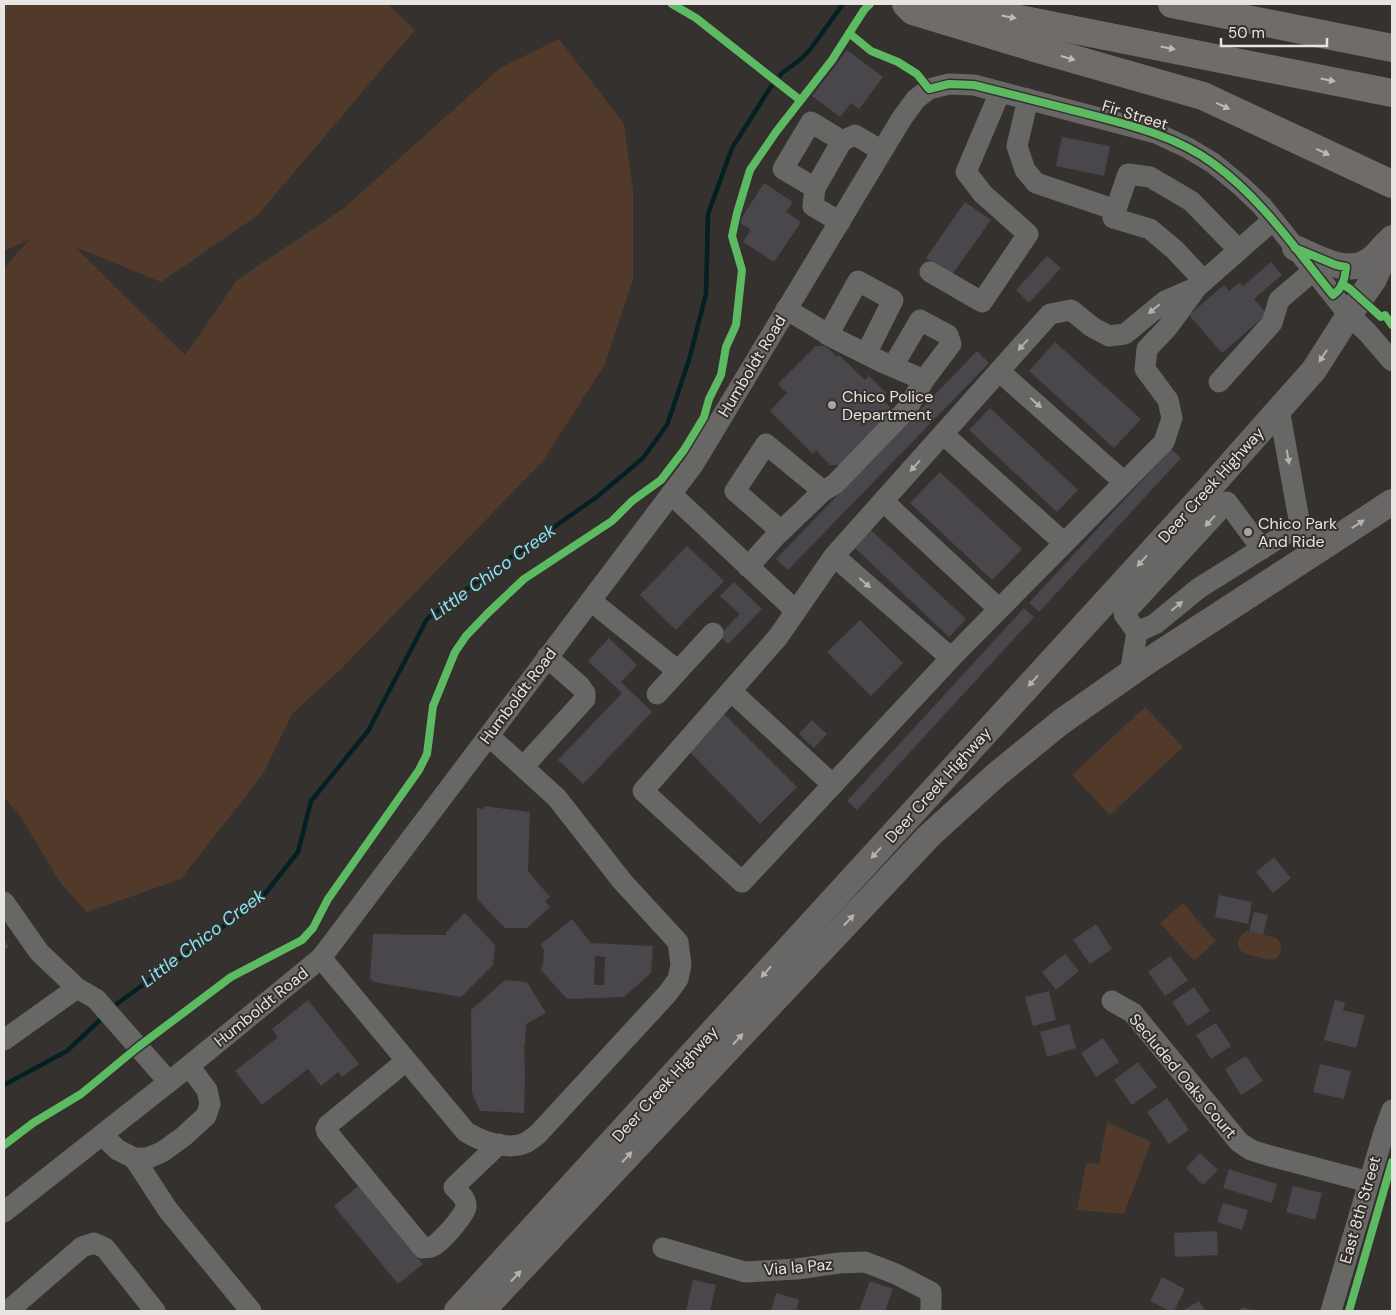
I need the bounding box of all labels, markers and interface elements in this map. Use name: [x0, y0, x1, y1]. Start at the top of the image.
one-way arrow: [1001, 13, 1017, 21]
scale bar: [1221, 15, 1327, 47]
text: 50 m: [1228, 23, 1265, 43]
one-way arrow: [1161, 45, 1177, 53]
one-way arrow: [1061, 54, 1076, 62]
one-way arrow: [1320, 77, 1336, 85]
street label: Fir Street: [1099, 95, 1171, 135]
one-way arrow: [1216, 102, 1230, 110]
one-way arrow: [1316, 148, 1330, 156]
one-way arrow: [1149, 303, 1161, 315]
street label: Humboldt Road: [713, 311, 791, 421]
one-way arrow: [1017, 338, 1029, 350]
one-way arrow: [1318, 350, 1328, 363]
place label: Chico Police Department: [842, 386, 933, 425]
one-way arrow: [1029, 398, 1042, 409]
marker: Chico Police Department: [826, 399, 838, 411]
street label: Deer Creek Highway: [1153, 423, 1269, 547]
one-way arrow: [1284, 450, 1292, 466]
one-way arrow: [909, 459, 921, 471]
place label: Chico Park And Ride: [1258, 513, 1337, 552]
one-way arrow: [1204, 514, 1216, 526]
water label: Little Chico Creek: [425, 518, 561, 626]
one-way arrow: [1352, 519, 1365, 529]
marker: Chico Park And Ride: [1242, 526, 1254, 538]
one-way arrow: [1137, 554, 1148, 567]
one-way arrow: [858, 577, 870, 589]
one-way arrow: [1171, 600, 1183, 612]
street label: Humboldt Road: [475, 644, 561, 748]
one-way arrow: [1027, 674, 1039, 686]
street label: Deer Creek Highway: [880, 723, 996, 847]
one-way arrow: [870, 846, 882, 858]
water label: Little Chico Creek: [136, 883, 271, 993]
one-way arrow: [843, 915, 855, 927]
street label: Humboldt Road: [210, 963, 312, 1051]
one-way arrow: [761, 966, 772, 979]
street label: Secluded Oaks Court: [1125, 1009, 1241, 1143]
street label: Deer Creek Highway: [607, 1022, 723, 1146]
one-way arrow: [732, 1033, 744, 1045]
one-way arrow: [621, 1152, 633, 1164]
street label: East 8th Street: [1335, 1154, 1385, 1266]
street label: Via la Paz: [763, 1254, 833, 1280]
one-way arrow: [510, 1270, 522, 1282]

